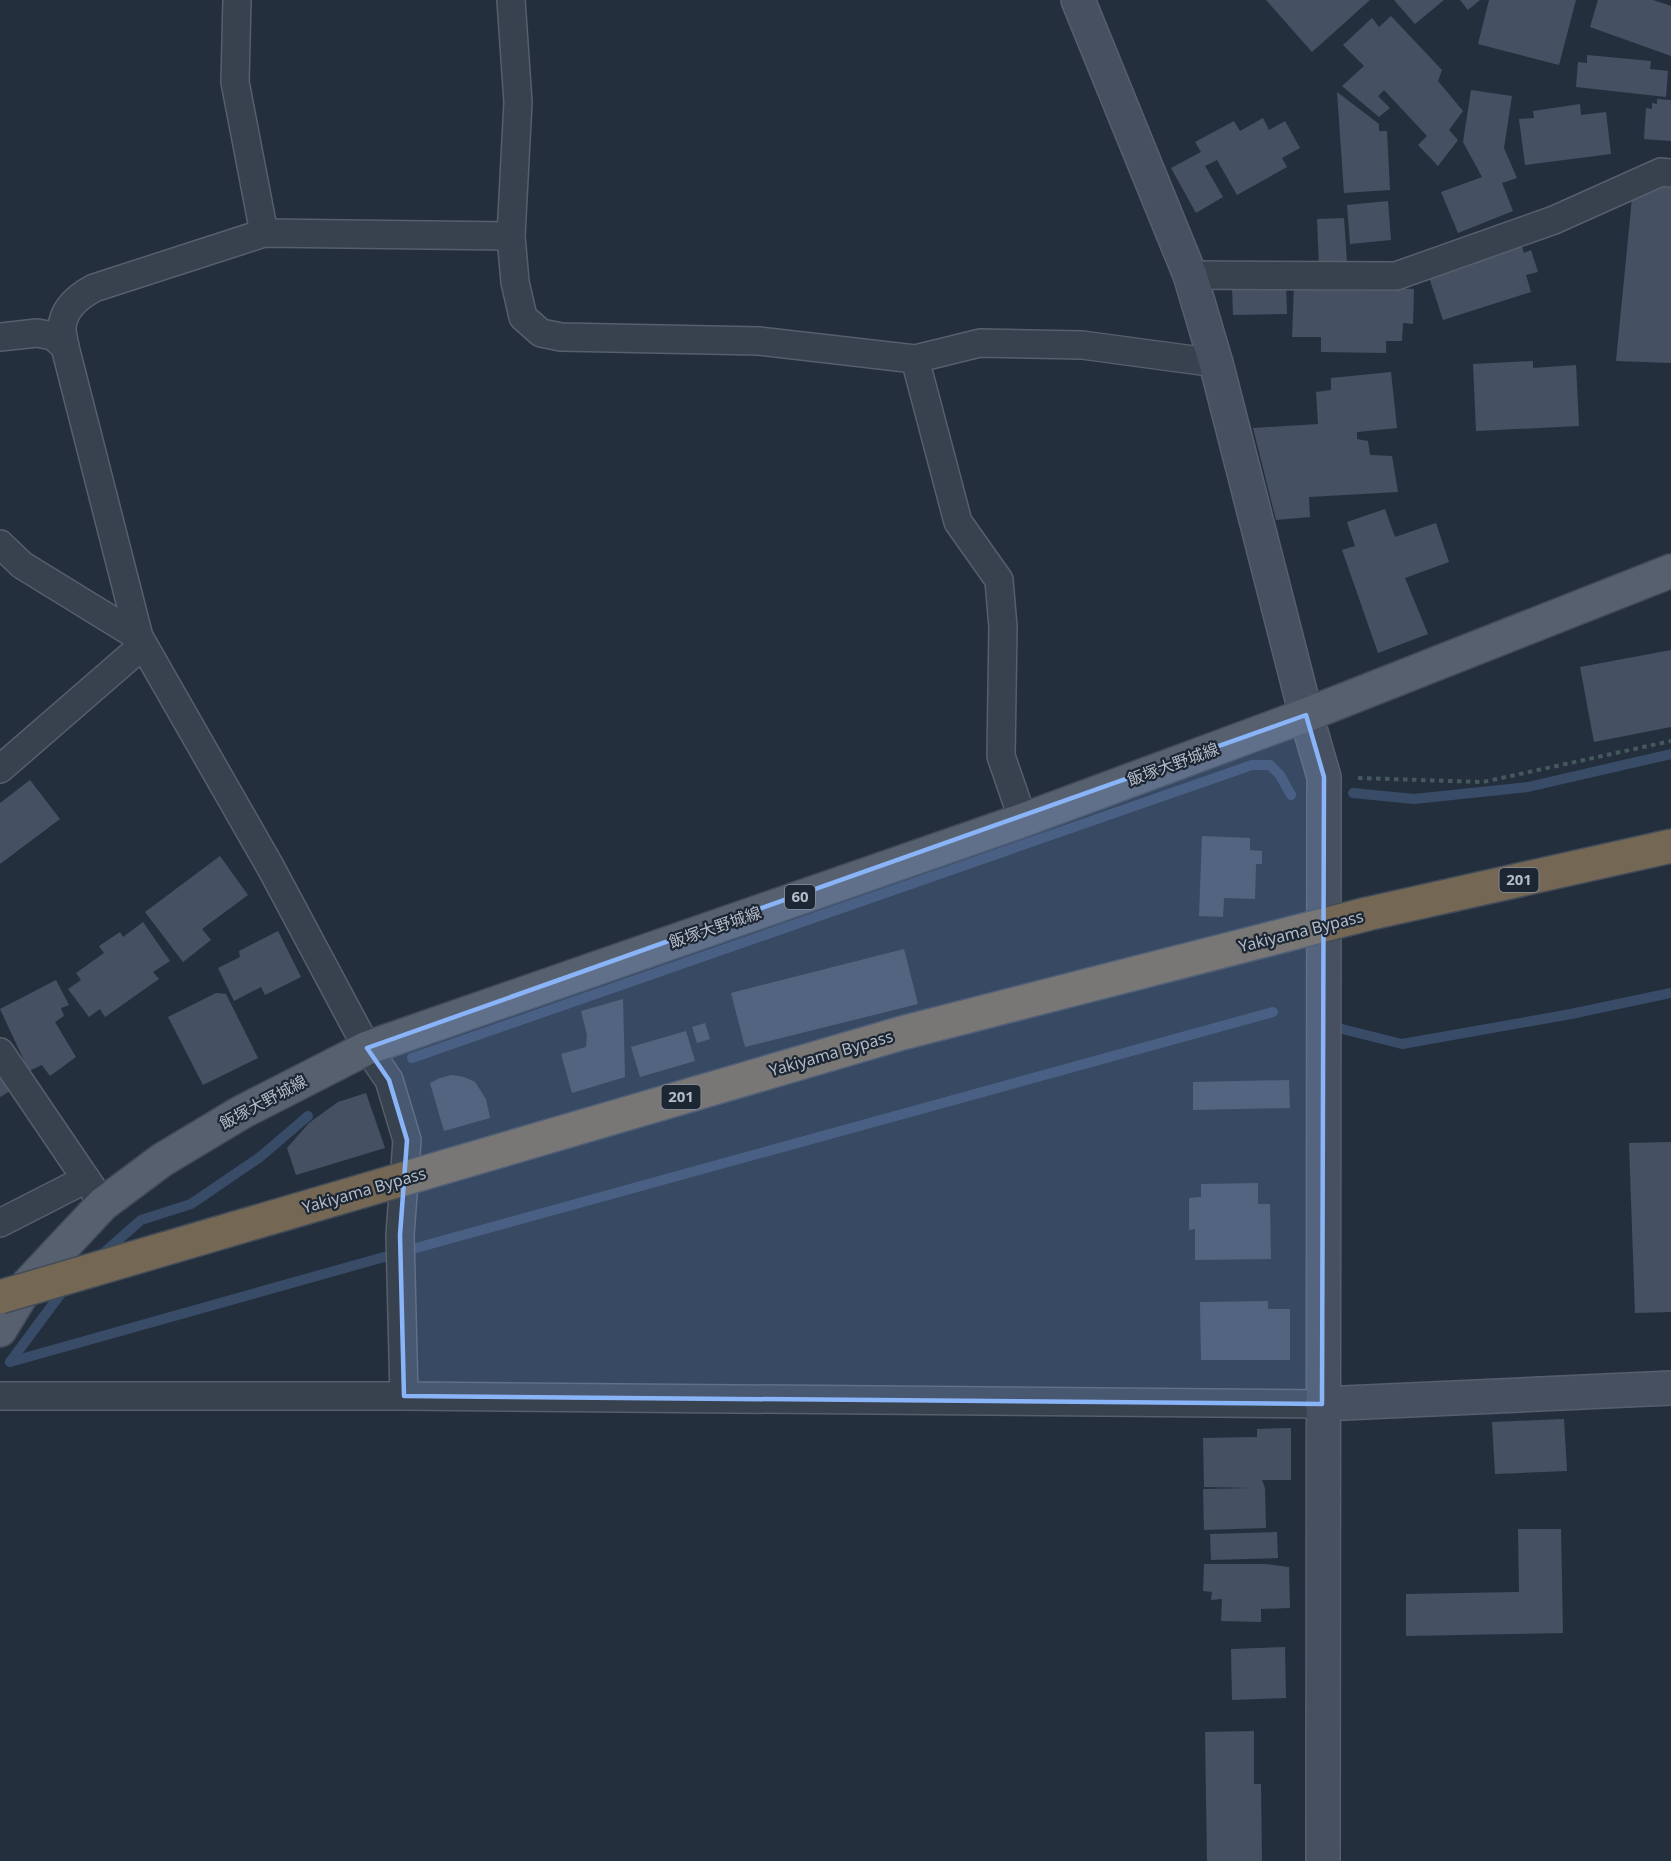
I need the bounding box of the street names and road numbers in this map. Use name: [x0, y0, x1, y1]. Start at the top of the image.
street label: 飯塚大野城線: [1124, 737, 1222, 791]
road number: 201: [1500, 868, 1538, 892]
road number: 60: [785, 885, 815, 909]
street label: 飯塚大野城線: [666, 901, 764, 953]
street label: Yakiyama Bypass: [1236, 905, 1366, 957]
street label: Yakiyama Bypass: [767, 1025, 895, 1081]
street label: 飯塚大野城線: [215, 1070, 311, 1134]
road number: 201: [662, 1085, 700, 1109]
street label: Yakiyama Bypass: [300, 1162, 428, 1218]

